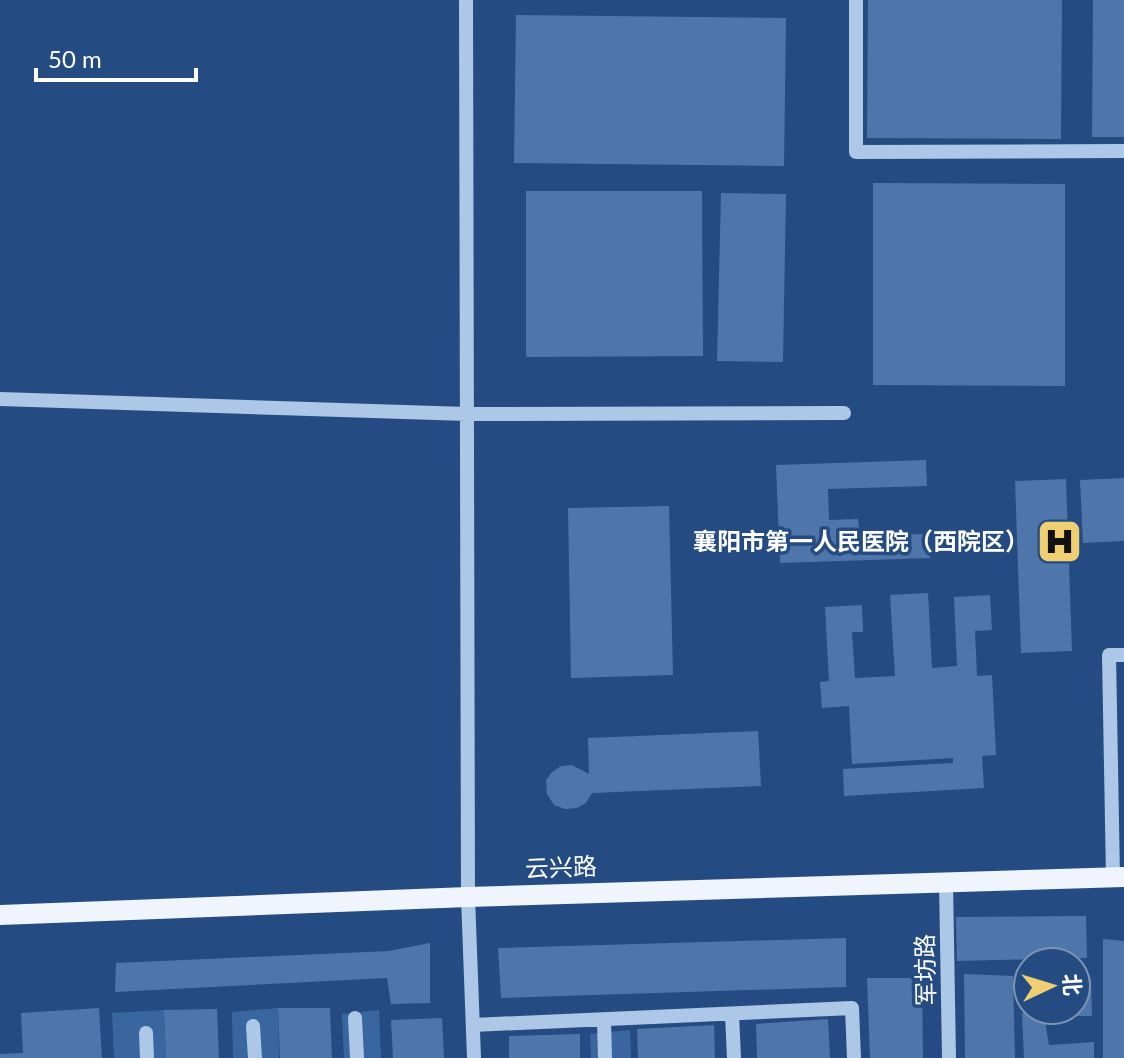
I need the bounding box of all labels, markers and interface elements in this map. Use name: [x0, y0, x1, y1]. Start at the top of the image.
scale bar: [36, 32, 196, 82]
text: 50 m: [48, 44, 102, 73]
hospital icon: 襄阳市第一人民医院（西院区）: [1036, 518, 1084, 566]
place label: 襄阳市第一人民医院（西院区）: [693, 526, 1029, 555]
street label: 云兴路: [524, 851, 597, 882]
street label: 军坊路: [909, 934, 940, 1006]
north arrow: [1012, 946, 1092, 1026]
text: 北: [1058, 973, 1087, 996]

